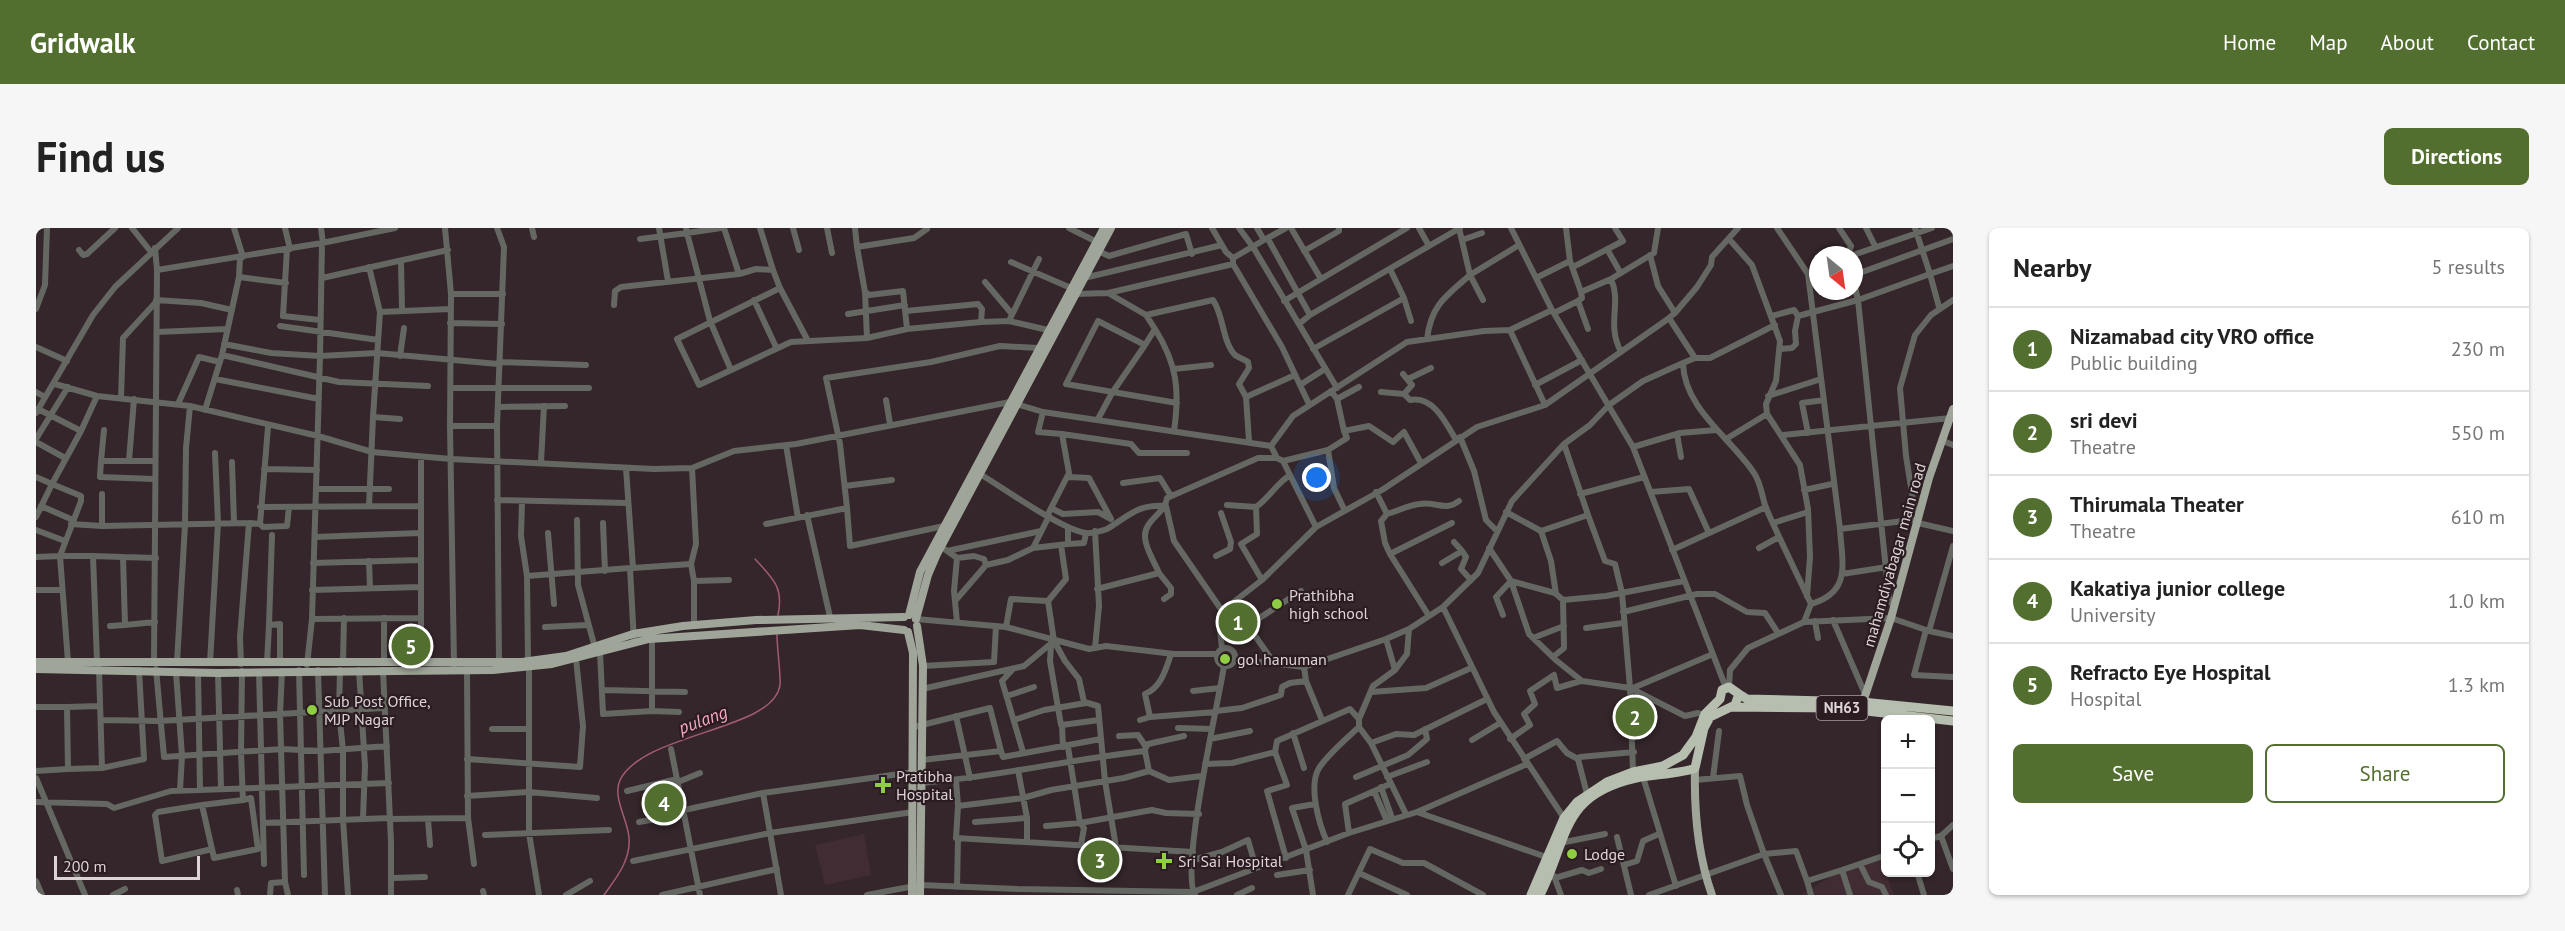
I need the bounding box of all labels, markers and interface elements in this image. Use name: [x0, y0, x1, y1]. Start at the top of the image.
text: Gridwalk: [30, 24, 136, 61]
text: Home: [2223, 29, 2276, 56]
text: Map: [2309, 29, 2348, 56]
text: About: [2381, 29, 2434, 56]
text: Contact: [2467, 29, 2535, 56]
button: Directions: [2384, 128, 2529, 185]
text: Find us: [36, 129, 165, 184]
north arrow: [1809, 246, 1863, 300]
text: Nearby: [2013, 251, 2091, 284]
text: 5 results: [2432, 254, 2505, 280]
text: Nizamabad city VRO office: [2070, 322, 2314, 350]
text: 1: [2027, 336, 2038, 362]
text: 230 m: [2451, 336, 2505, 362]
text: Public building: [2070, 350, 2198, 376]
text: sri devi: [2070, 406, 2138, 434]
text: 2: [2027, 420, 2038, 446]
text: 550 m: [2451, 420, 2505, 446]
text: Theatre: [2070, 434, 2136, 460]
street label: mahamdiyabagar main road: [1858, 461, 1930, 649]
your location: [1302, 463, 1331, 492]
text: Thirumala Theater: [2070, 490, 2244, 518]
text: 3: [2027, 504, 2038, 530]
text: 610 m: [2451, 504, 2505, 530]
text: Theatre: [2070, 518, 2136, 544]
text: Kakatiya junior college: [2070, 574, 2285, 602]
place label: Prathibha high school: [1289, 585, 1369, 623]
text: 4: [2027, 588, 2038, 614]
text: 1.0 km: [2448, 588, 2505, 614]
marker: Prathibha high school: [1270, 597, 1284, 611]
pin: 1: [1218, 600, 1258, 644]
text: University: [2070, 602, 2156, 628]
pin: 5: [392, 624, 430, 668]
place label: gol hanuman: [1237, 649, 1327, 669]
marker: gol hanuman: [1218, 652, 1232, 666]
text: Refracto Eye Hospital: [2070, 658, 2270, 686]
text: 5: [2027, 672, 2038, 698]
text: 1.3 km: [2448, 672, 2505, 698]
text: Hospital: [2070, 686, 2141, 712]
place label: Sub Post Office, MJP Nagar: [324, 691, 431, 729]
pin: 2: [1616, 694, 1654, 740]
road number: NH63: [1816, 696, 1868, 720]
water label: pulang: [674, 700, 730, 739]
marker: Sub Post Office, MJP Nagar: [305, 703, 319, 717]
map controls: [1881, 715, 1935, 877]
button: +: [1881, 715, 1935, 769]
button: Save: [2013, 744, 2253, 803]
button: Share: [2265, 744, 2505, 803]
place label: Pratibha Hospital: [896, 766, 953, 804]
button: −: [1881, 769, 1935, 823]
marker: Pratibha Hospital: [874, 776, 892, 794]
pin: 4: [644, 780, 684, 826]
button: locate: [1881, 823, 1935, 877]
pin: 3: [1080, 838, 1120, 882]
place label: Lodge: [1584, 844, 1625, 864]
marker: Lodge: [1565, 847, 1579, 861]
place label: Sri Sai Hospital: [1178, 851, 1283, 871]
marker: Sri Sai Hospital: [1155, 852, 1173, 870]
scale bar: [54, 853, 200, 880]
text: 200 m: [63, 856, 106, 876]

